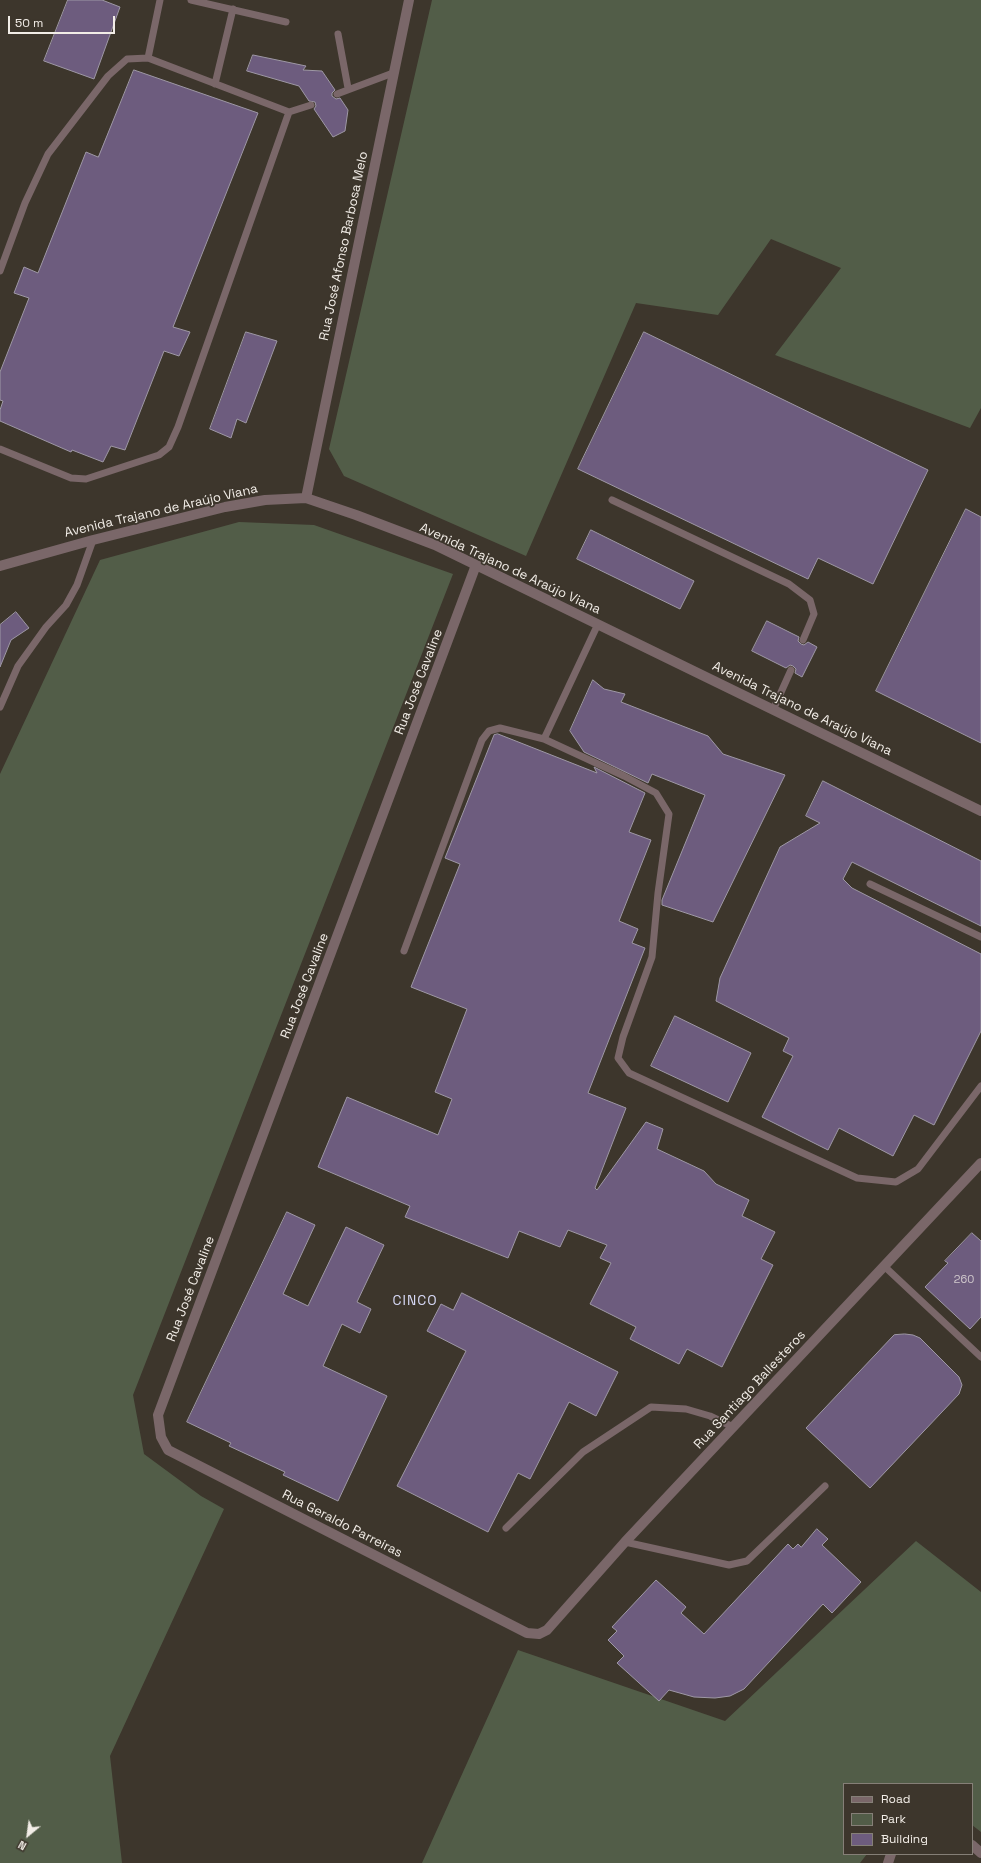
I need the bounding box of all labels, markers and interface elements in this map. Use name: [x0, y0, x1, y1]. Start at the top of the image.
scale bar: [10, 8, 117, 34]
text: 50 m: [15, 15, 43, 31]
street label: Rua José Afonso Barbosa Melo: [316, 150, 372, 342]
street label: Avenida Trajano de Araújo Viana: [63, 481, 259, 541]
street label: Avenida Trajano de Araújo Viana: [417, 520, 603, 618]
street label: Rua José Cavaline: [392, 627, 446, 737]
street label: Avenida Trajano de Araújo Viana: [710, 659, 894, 759]
street label: Rua José Cavaline: [278, 931, 332, 1041]
street label: Rua José Cavaline: [164, 1234, 218, 1344]
house number: 260: [954, 1273, 974, 1287]
district label: CINCO: [392, 1293, 438, 1309]
street label: Rua Santiago Ballesteros: [691, 1328, 809, 1452]
street label: Rua Geraldo Parreiras: [279, 1487, 405, 1561]
legend: [843, 1783, 973, 1855]
text: Road: [881, 1791, 910, 1807]
text: Park: [881, 1811, 906, 1827]
north arrow: [8, 1815, 48, 1855]
text: Building: [881, 1831, 928, 1847]
text: N: [16, 1838, 29, 1853]

